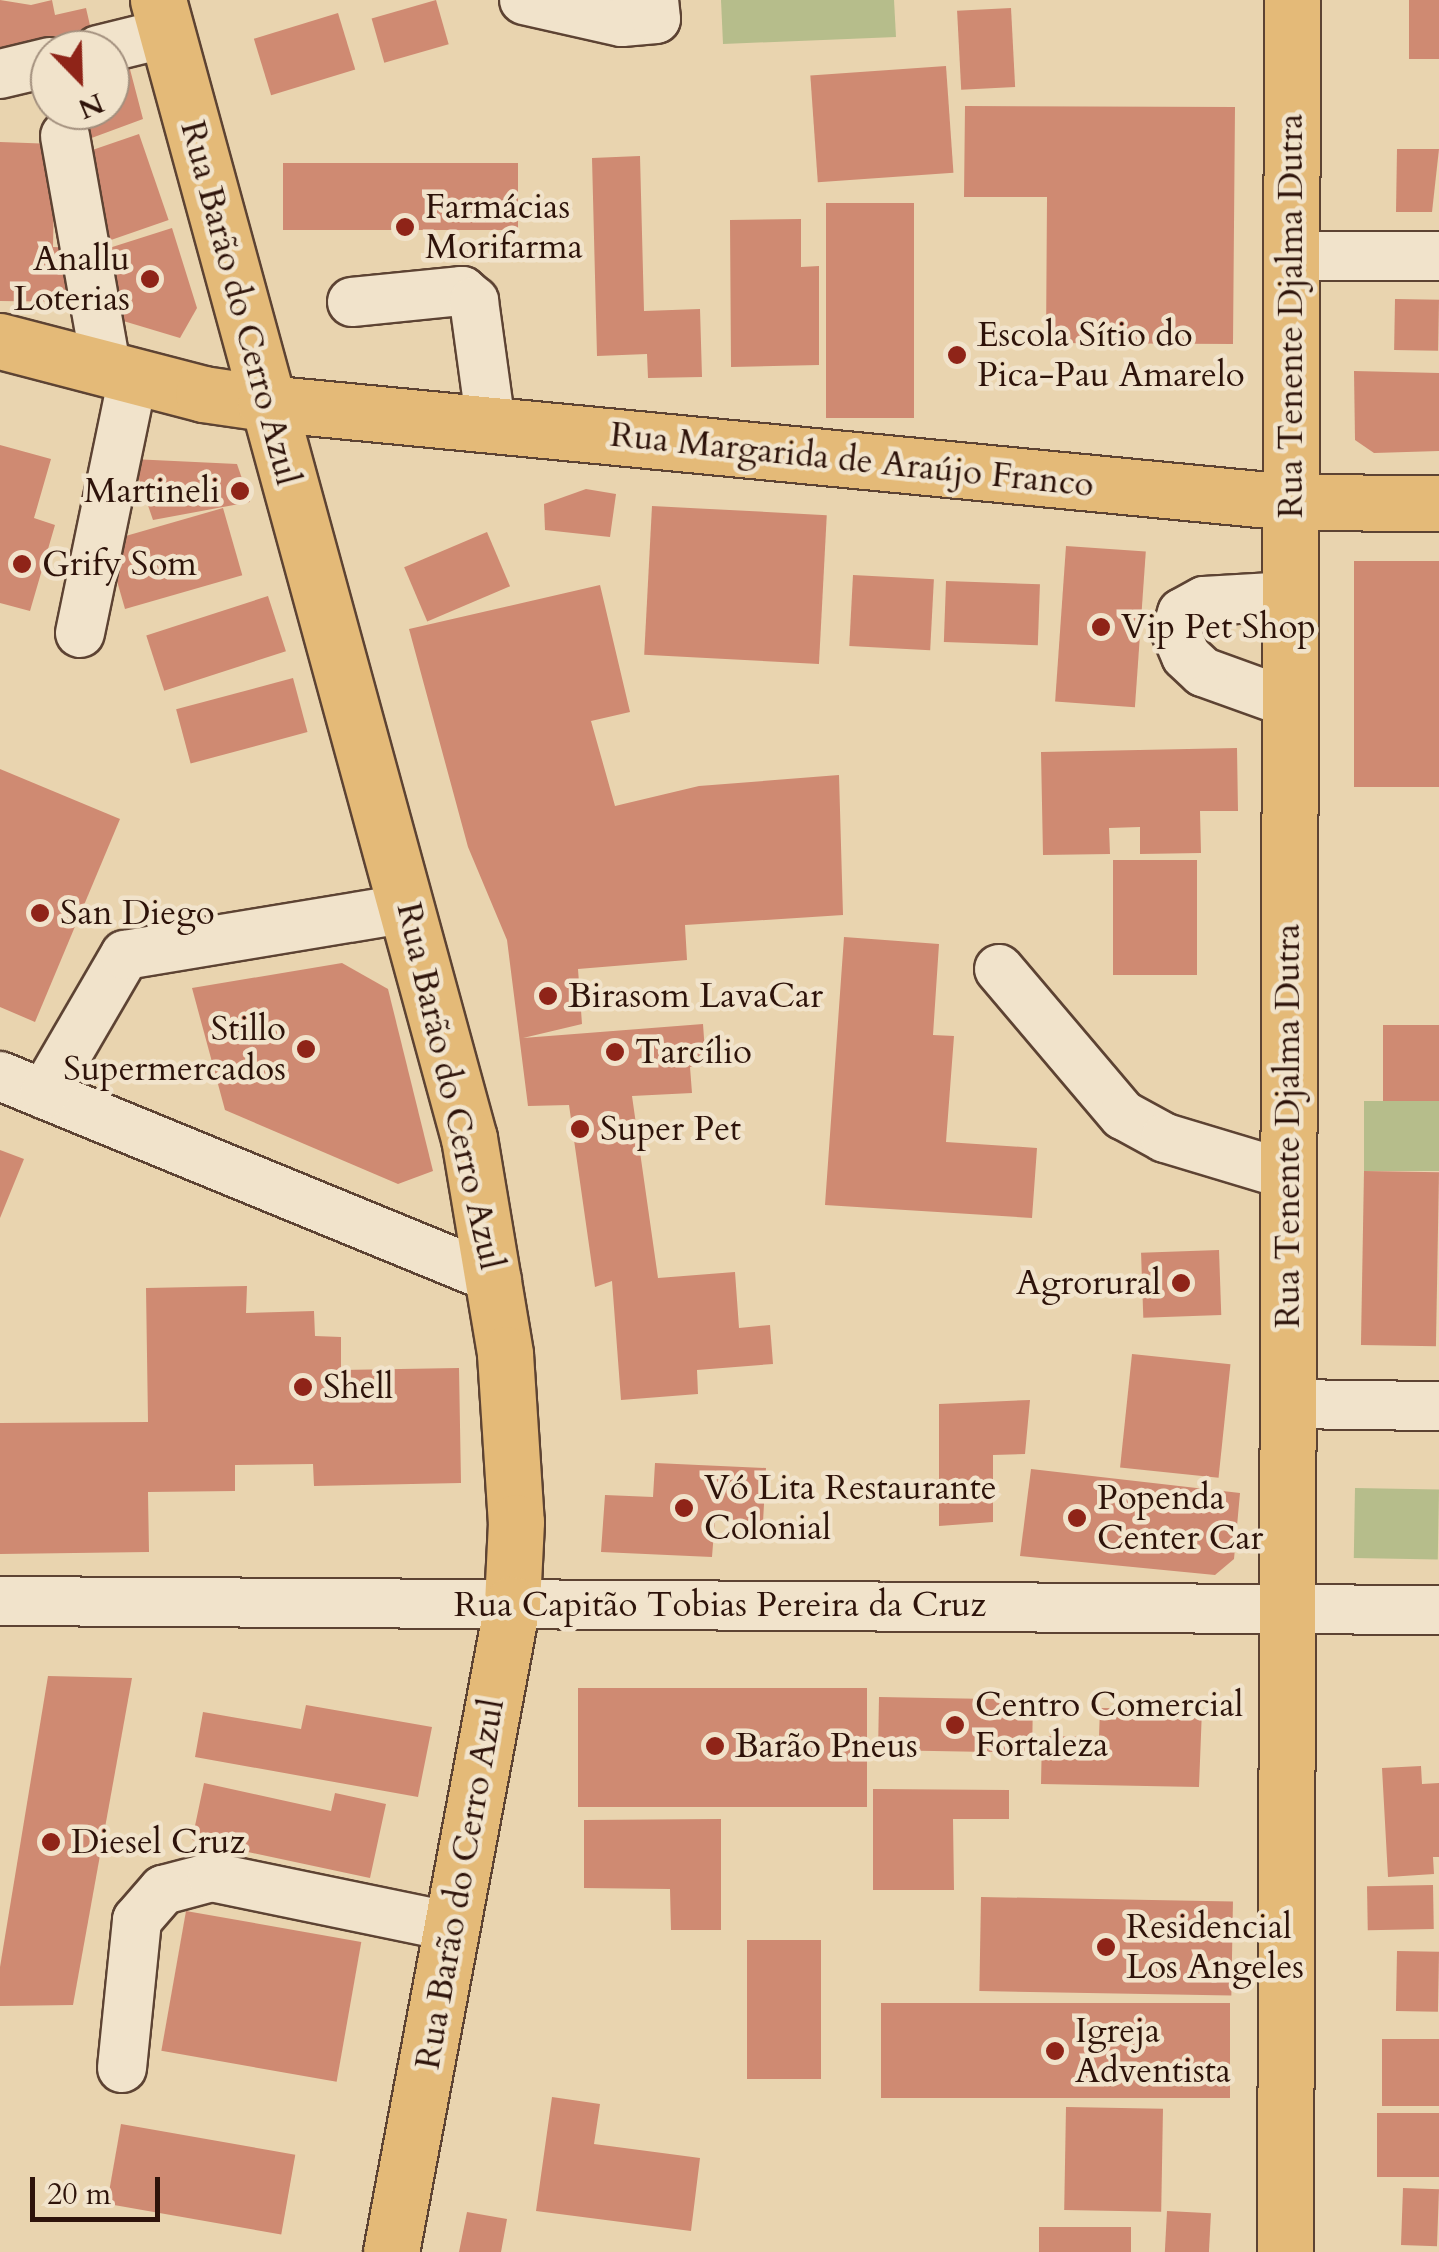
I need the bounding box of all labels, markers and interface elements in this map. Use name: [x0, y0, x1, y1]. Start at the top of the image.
north arrow: [30, 30, 130, 130]
text: N: [72, 84, 110, 128]
street label: Rua Tenente Djalma Dutra: [1270, 114, 1312, 518]
street label: Rua Barão do Cerro Azul: [171, 116, 309, 490]
place label: Farmácias Morifarma: [425, 186, 583, 268]
marker: Farmácias Morifarma: [394, 216, 416, 238]
place label: Anallu Loterias: [14, 238, 130, 320]
marker: Anallu Loterias: [139, 268, 161, 290]
place label: Escola Sítio do Pica-Pau Amarelo: [977, 314, 1245, 396]
marker: Escola Sítio do Pica-Pau Amarelo: [946, 344, 968, 366]
street label: Rua Margarida de Araújo Franco: [608, 414, 1096, 506]
place label: Martineli: [84, 470, 220, 512]
marker: Martineli: [229, 480, 251, 502]
place label: Grify Som: [42, 543, 197, 585]
marker: Grify Som: [11, 553, 33, 575]
place label: Vip Pet Shop: [1121, 606, 1316, 648]
marker: Vip Pet Shop: [1090, 616, 1112, 638]
place label: San Diego: [60, 892, 215, 934]
street label: Rua Barão do Cerro Azul: [387, 898, 513, 1274]
marker: San Diego: [29, 902, 51, 924]
street label: Rua Tenente Djalma Dutra: [1267, 924, 1309, 1328]
place label: Birasom LavaCar: [568, 975, 823, 1017]
marker: Birasom LavaCar: [537, 985, 559, 1007]
place label: Stillo Supermercados: [63, 1008, 286, 1090]
place label: Tarcílio: [635, 1031, 752, 1073]
marker: Stillo Supermercados: [295, 1038, 317, 1060]
marker: Tarcílio: [604, 1041, 626, 1063]
place label: Super Pet: [600, 1108, 741, 1150]
marker: Super Pet: [569, 1118, 591, 1140]
place label: Agrorural: [1016, 1262, 1161, 1304]
marker: Agrorural: [1170, 1272, 1192, 1294]
place label: Shell: [323, 1366, 393, 1408]
marker: Shell: [292, 1376, 314, 1398]
place label: Vó Lita Restaurante Colonial: [704, 1467, 997, 1549]
place label: Popenda Center Car: [1097, 1477, 1263, 1559]
marker: Vó Lita Restaurante Colonial: [673, 1497, 695, 1519]
marker: Popenda Center Car: [1066, 1507, 1088, 1529]
street label: Rua Capitão Tobias Pereira da Cruz: [454, 1584, 986, 1626]
place label: Centro Comercial Fortaleza: [975, 1684, 1243, 1766]
street label: Rua Barão do Cerro Azul: [407, 1696, 513, 2072]
marker: Centro Comercial Fortaleza: [944, 1714, 966, 1736]
place label: Barão Pneus: [735, 1725, 918, 1767]
marker: Barão Pneus: [704, 1735, 726, 1757]
place label: Diesel Cruz: [71, 1821, 245, 1863]
marker: Diesel Cruz: [40, 1831, 62, 1853]
place label: Residencial Los Angeles: [1126, 1906, 1304, 1988]
marker: Residencial Los Angeles: [1095, 1936, 1117, 1958]
place label: Igreja Adventista: [1075, 2010, 1231, 2092]
marker: Igreja Adventista: [1044, 2040, 1066, 2062]
scale bar: [35, 2157, 165, 2219]
text: 20 m: [47, 2174, 111, 2215]

